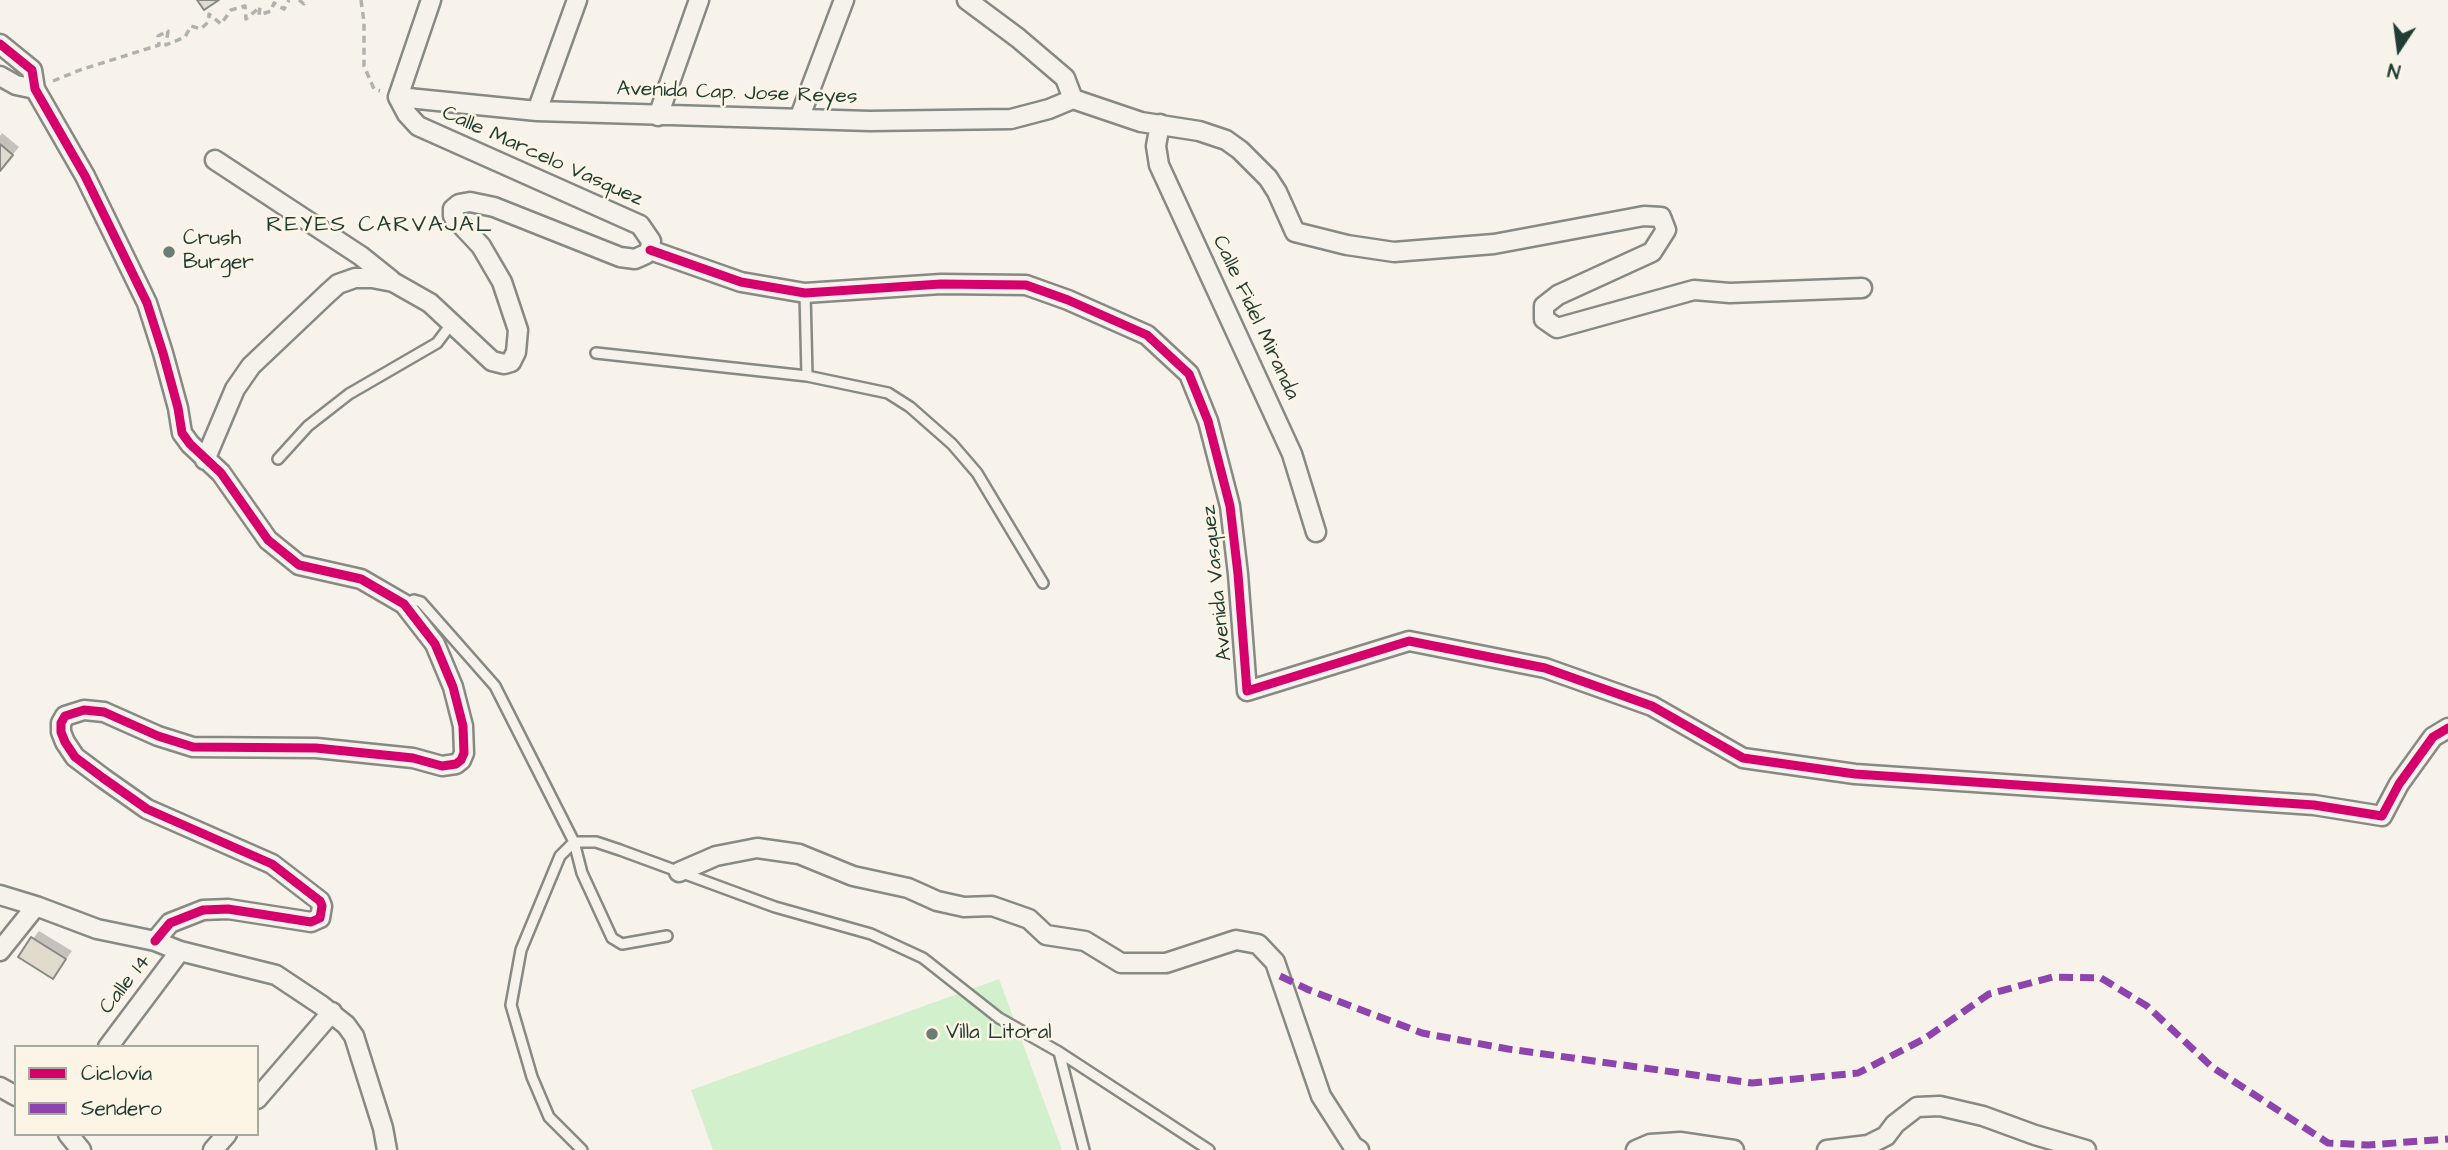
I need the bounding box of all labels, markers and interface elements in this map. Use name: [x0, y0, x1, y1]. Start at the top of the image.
north arrow: [2364, 14, 2434, 84]
text: N: [2385, 55, 2403, 84]
street label: Avenida Cap. Jose Reyes: [616, 77, 858, 111]
street label: Calle Marcelo Vasquez: [438, 101, 646, 213]
district label: REYES CARVAJAL: [268, 212, 492, 240]
place label: Crush Burger: [183, 227, 254, 277]
street label: Calle Fidel Miranda: [1206, 232, 1304, 404]
marker: Crush Burger: [161, 244, 177, 260]
street label: Avenida Vasquez: [1197, 504, 1239, 662]
street label: Calle 14: [95, 950, 157, 1020]
place label: Villa Litoral: [946, 1021, 1052, 1047]
marker: Villa Litoral: [924, 1026, 940, 1042]
legend: [14, 1045, 259, 1136]
text: Ciclovía: [81, 1059, 152, 1088]
text: Sendero: [81, 1094, 162, 1123]

